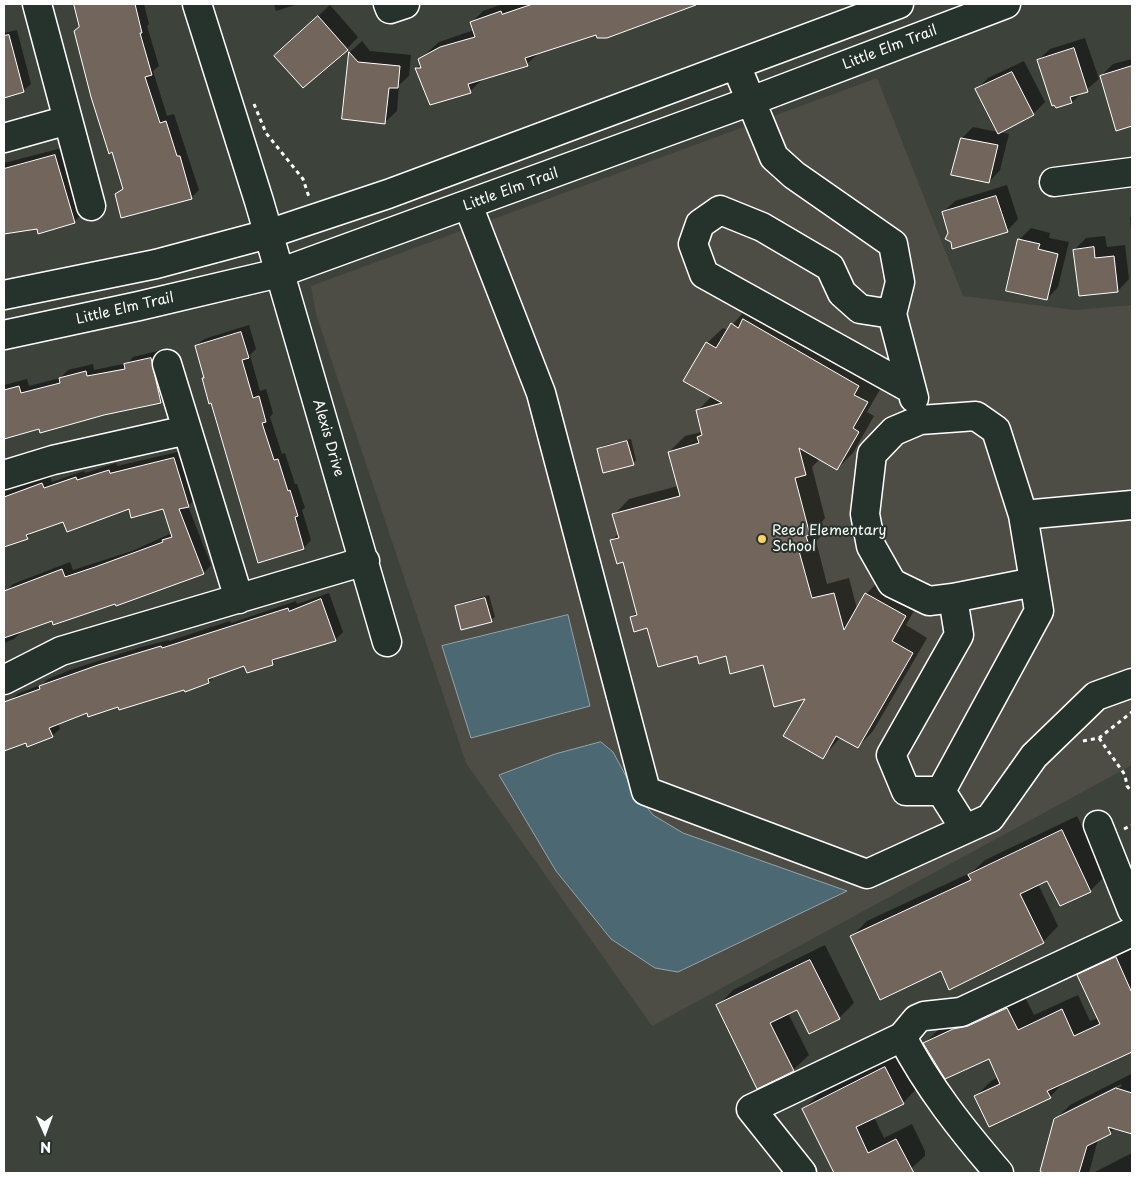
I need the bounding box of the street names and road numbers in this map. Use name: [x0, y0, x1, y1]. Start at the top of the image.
street label: Little Elm Trail: [840, 22, 940, 74]
street label: Little Elm Trail: [461, 165, 561, 215]
street label: Little Elm Trail: [74, 290, 176, 328]
street label: Alexis Drive: [309, 397, 347, 479]

